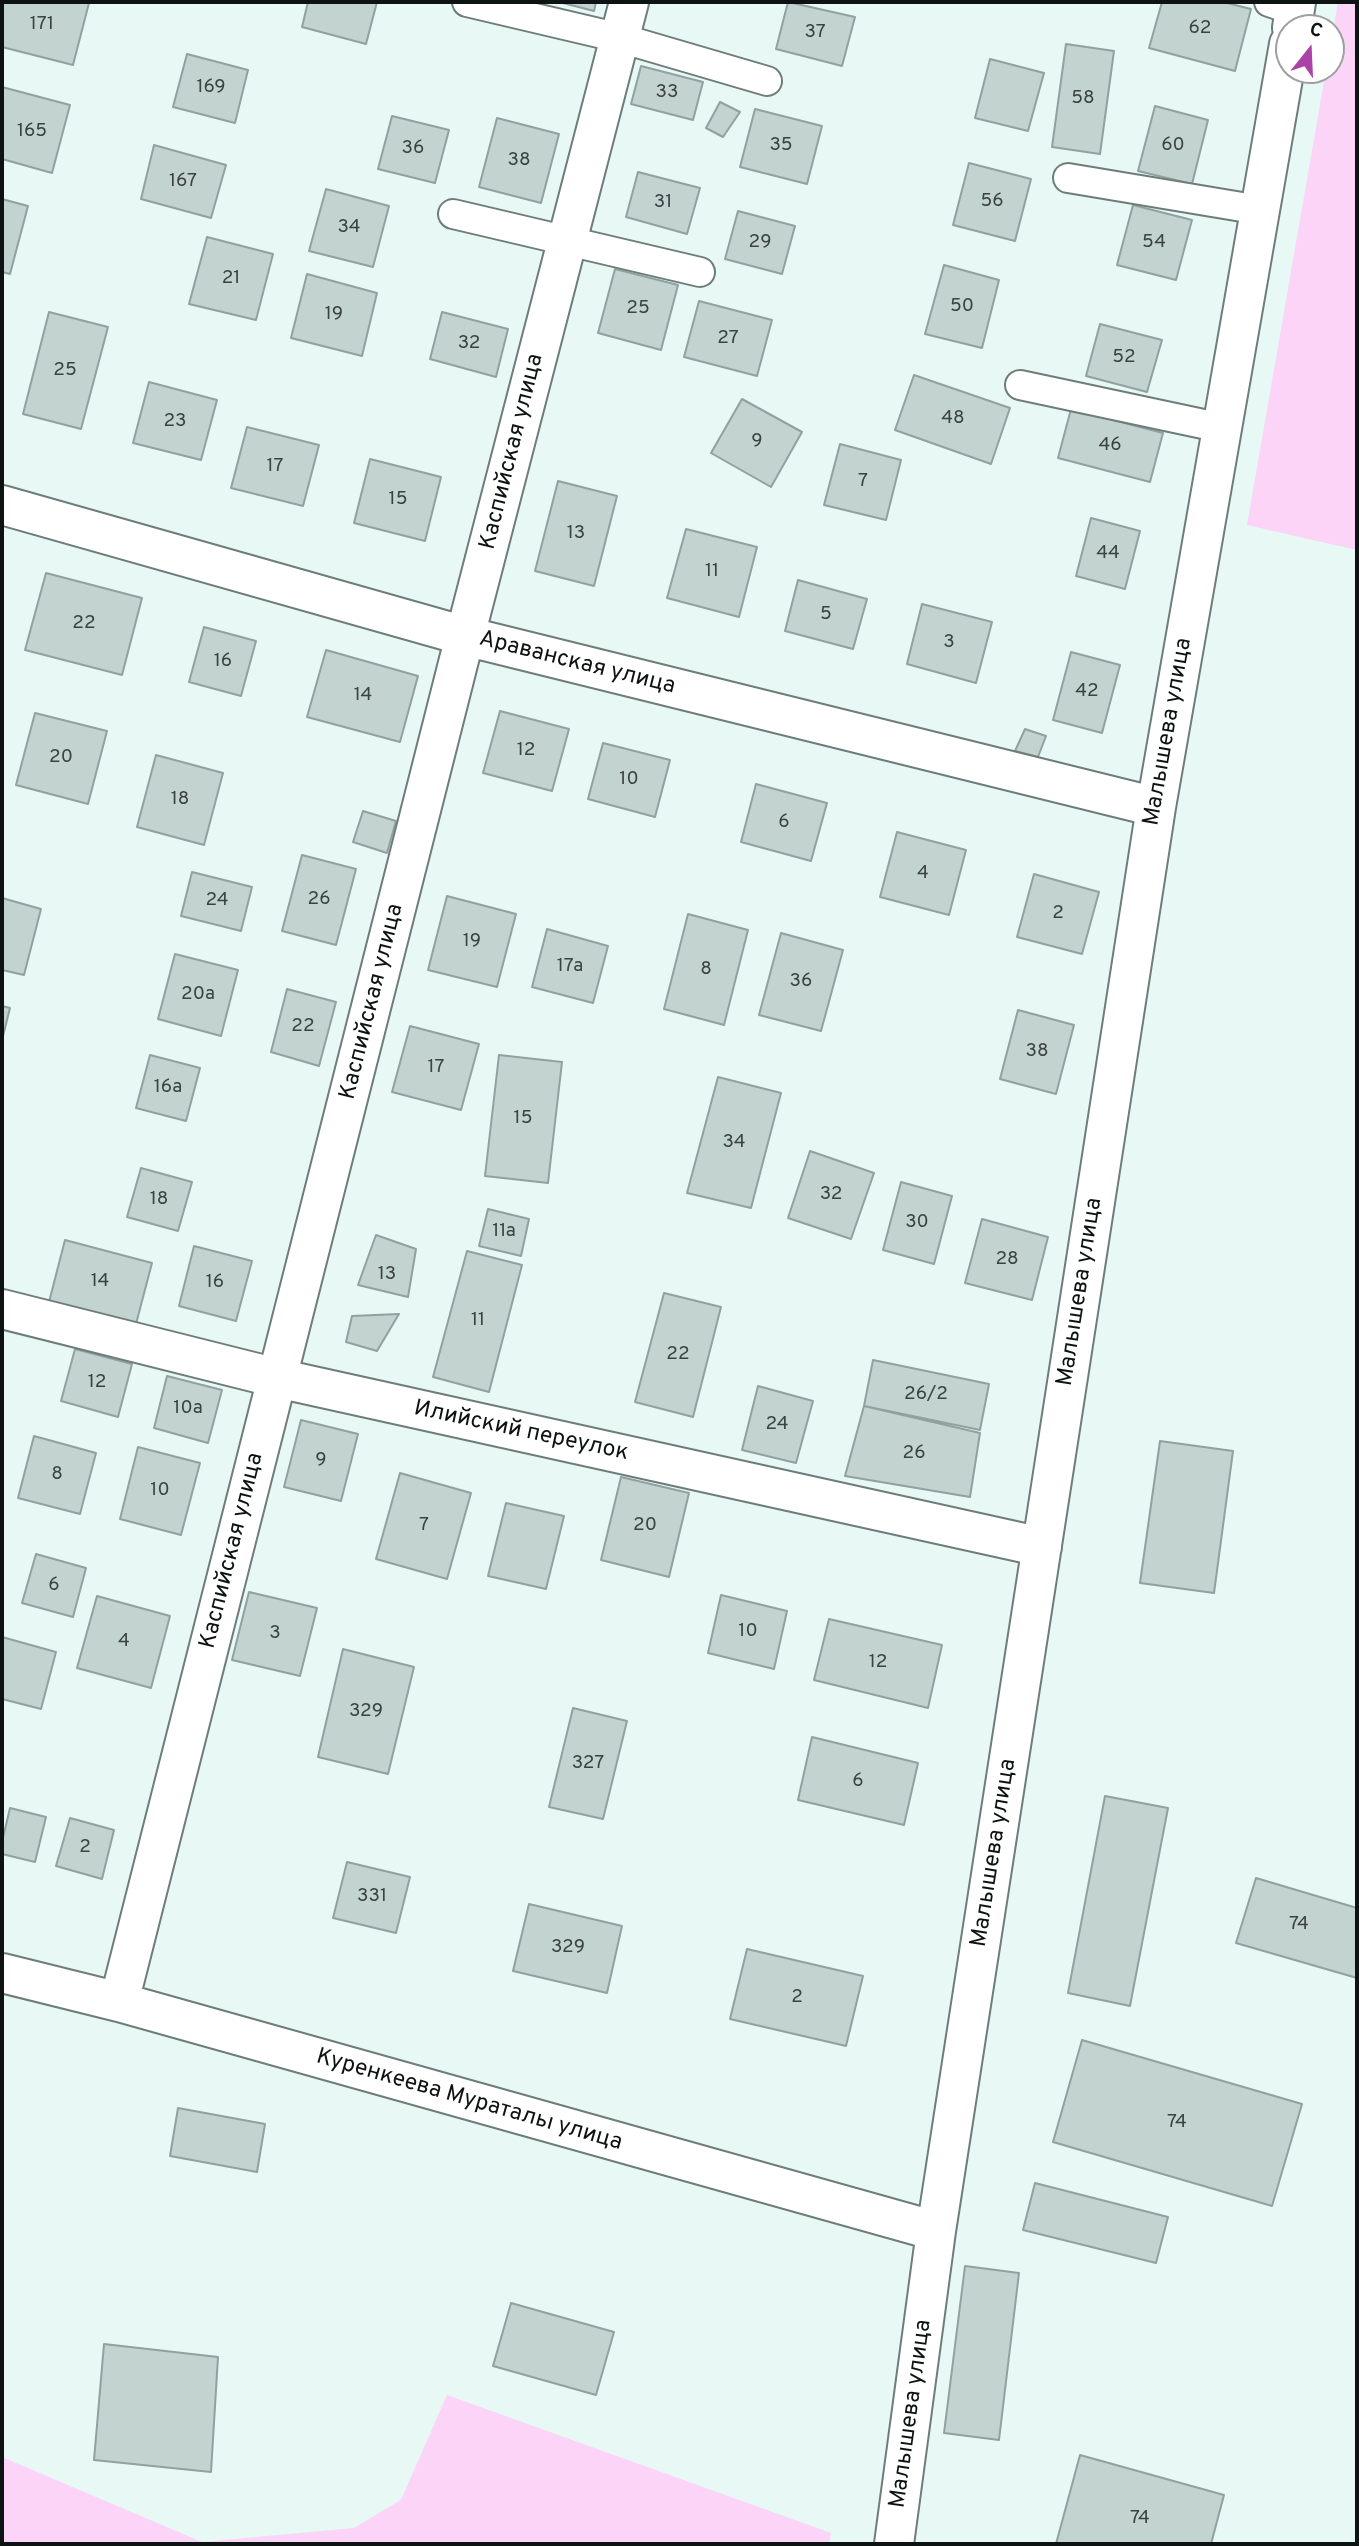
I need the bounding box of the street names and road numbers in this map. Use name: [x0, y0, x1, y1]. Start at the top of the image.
street label: Каспийская улица: [475, 351, 551, 553]
street label: Араванская улица: [476, 626, 678, 702]
street label: Малышева улица: [1139, 636, 1199, 828]
street label: Каспийская улица: [335, 901, 411, 1103]
street label: Малышева улица: [1052, 1196, 1110, 1388]
street label: Илийский переулок: [411, 1396, 631, 1468]
street label: Каспийская улица: [195, 1450, 271, 1652]
street label: Малышева улица: [966, 1757, 1024, 1949]
street label: Куренкеева Мураталы улица: [313, 2044, 625, 2158]
street label: Малышева улица: [885, 2318, 939, 2510]

